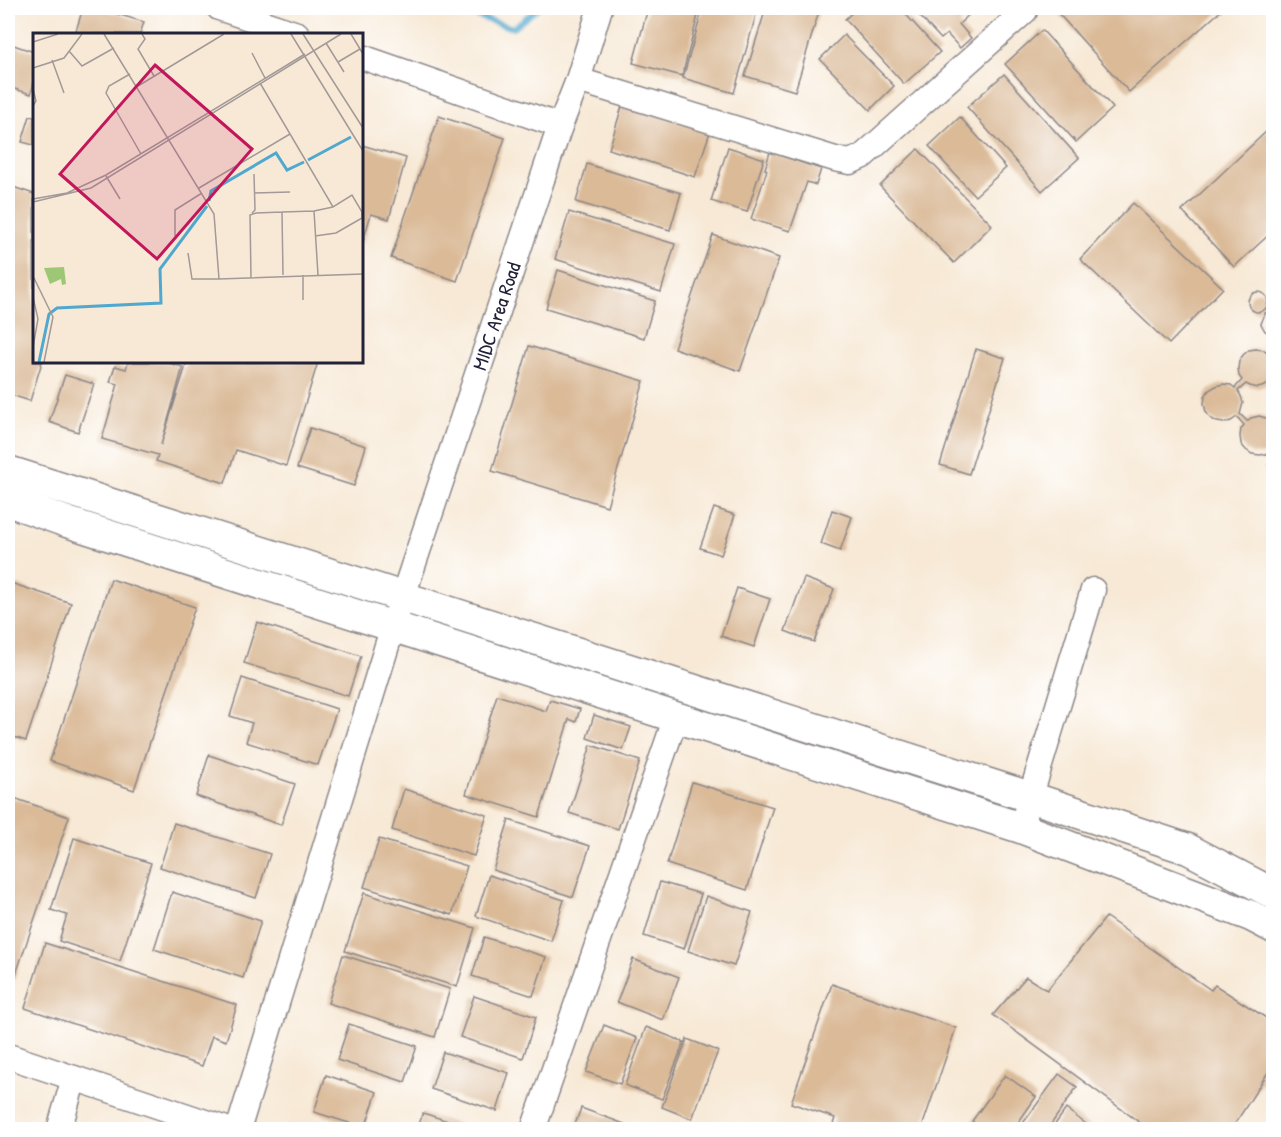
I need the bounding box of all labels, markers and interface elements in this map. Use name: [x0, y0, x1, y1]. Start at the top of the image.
inset map: [33, 33, 363, 363]
street label: MIDC Area Road: [465, 258, 527, 374]

